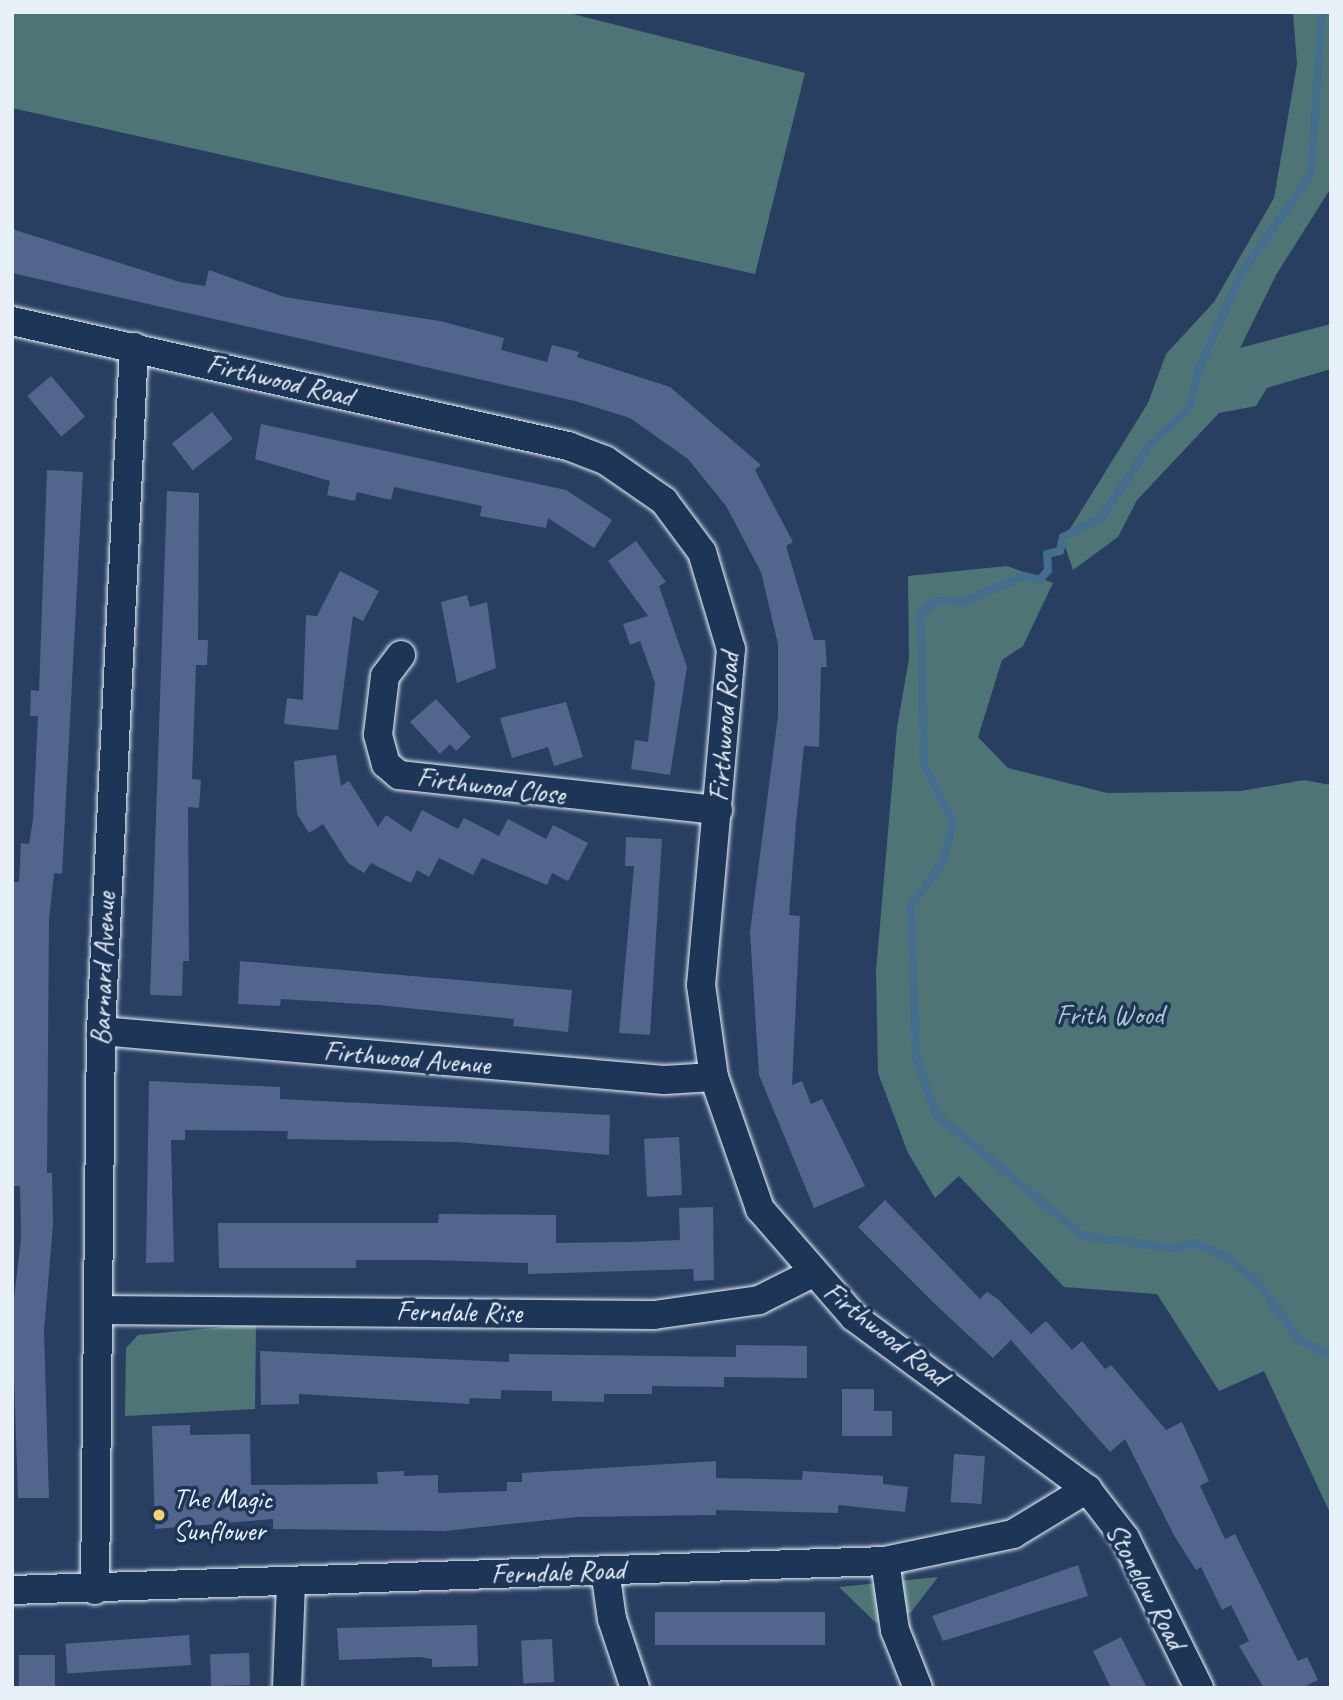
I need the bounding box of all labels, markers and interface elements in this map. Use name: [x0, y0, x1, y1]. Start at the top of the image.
street label: Firthwood Road: [204, 347, 356, 413]
street label: Firthwood Road: [702, 651, 746, 803]
street label: Firthwood Close: [415, 760, 567, 812]
street label: Barnard Avenue: [84, 892, 122, 1046]
park label: Frith Wood: [1056, 998, 1164, 1032]
street label: Firthwood Avenue: [323, 1034, 491, 1082]
street label: Firthwood Road: [817, 1275, 955, 1393]
street label: Ferndale Rise: [396, 1294, 522, 1330]
place label: The Magic Sunflower: [173, 1482, 273, 1548]
marker: The Magic Sunflower: [151, 1507, 167, 1523]
street label: Stonelow Road: [1099, 1517, 1193, 1655]
street label: Ferndale Road: [491, 1553, 625, 1591]

